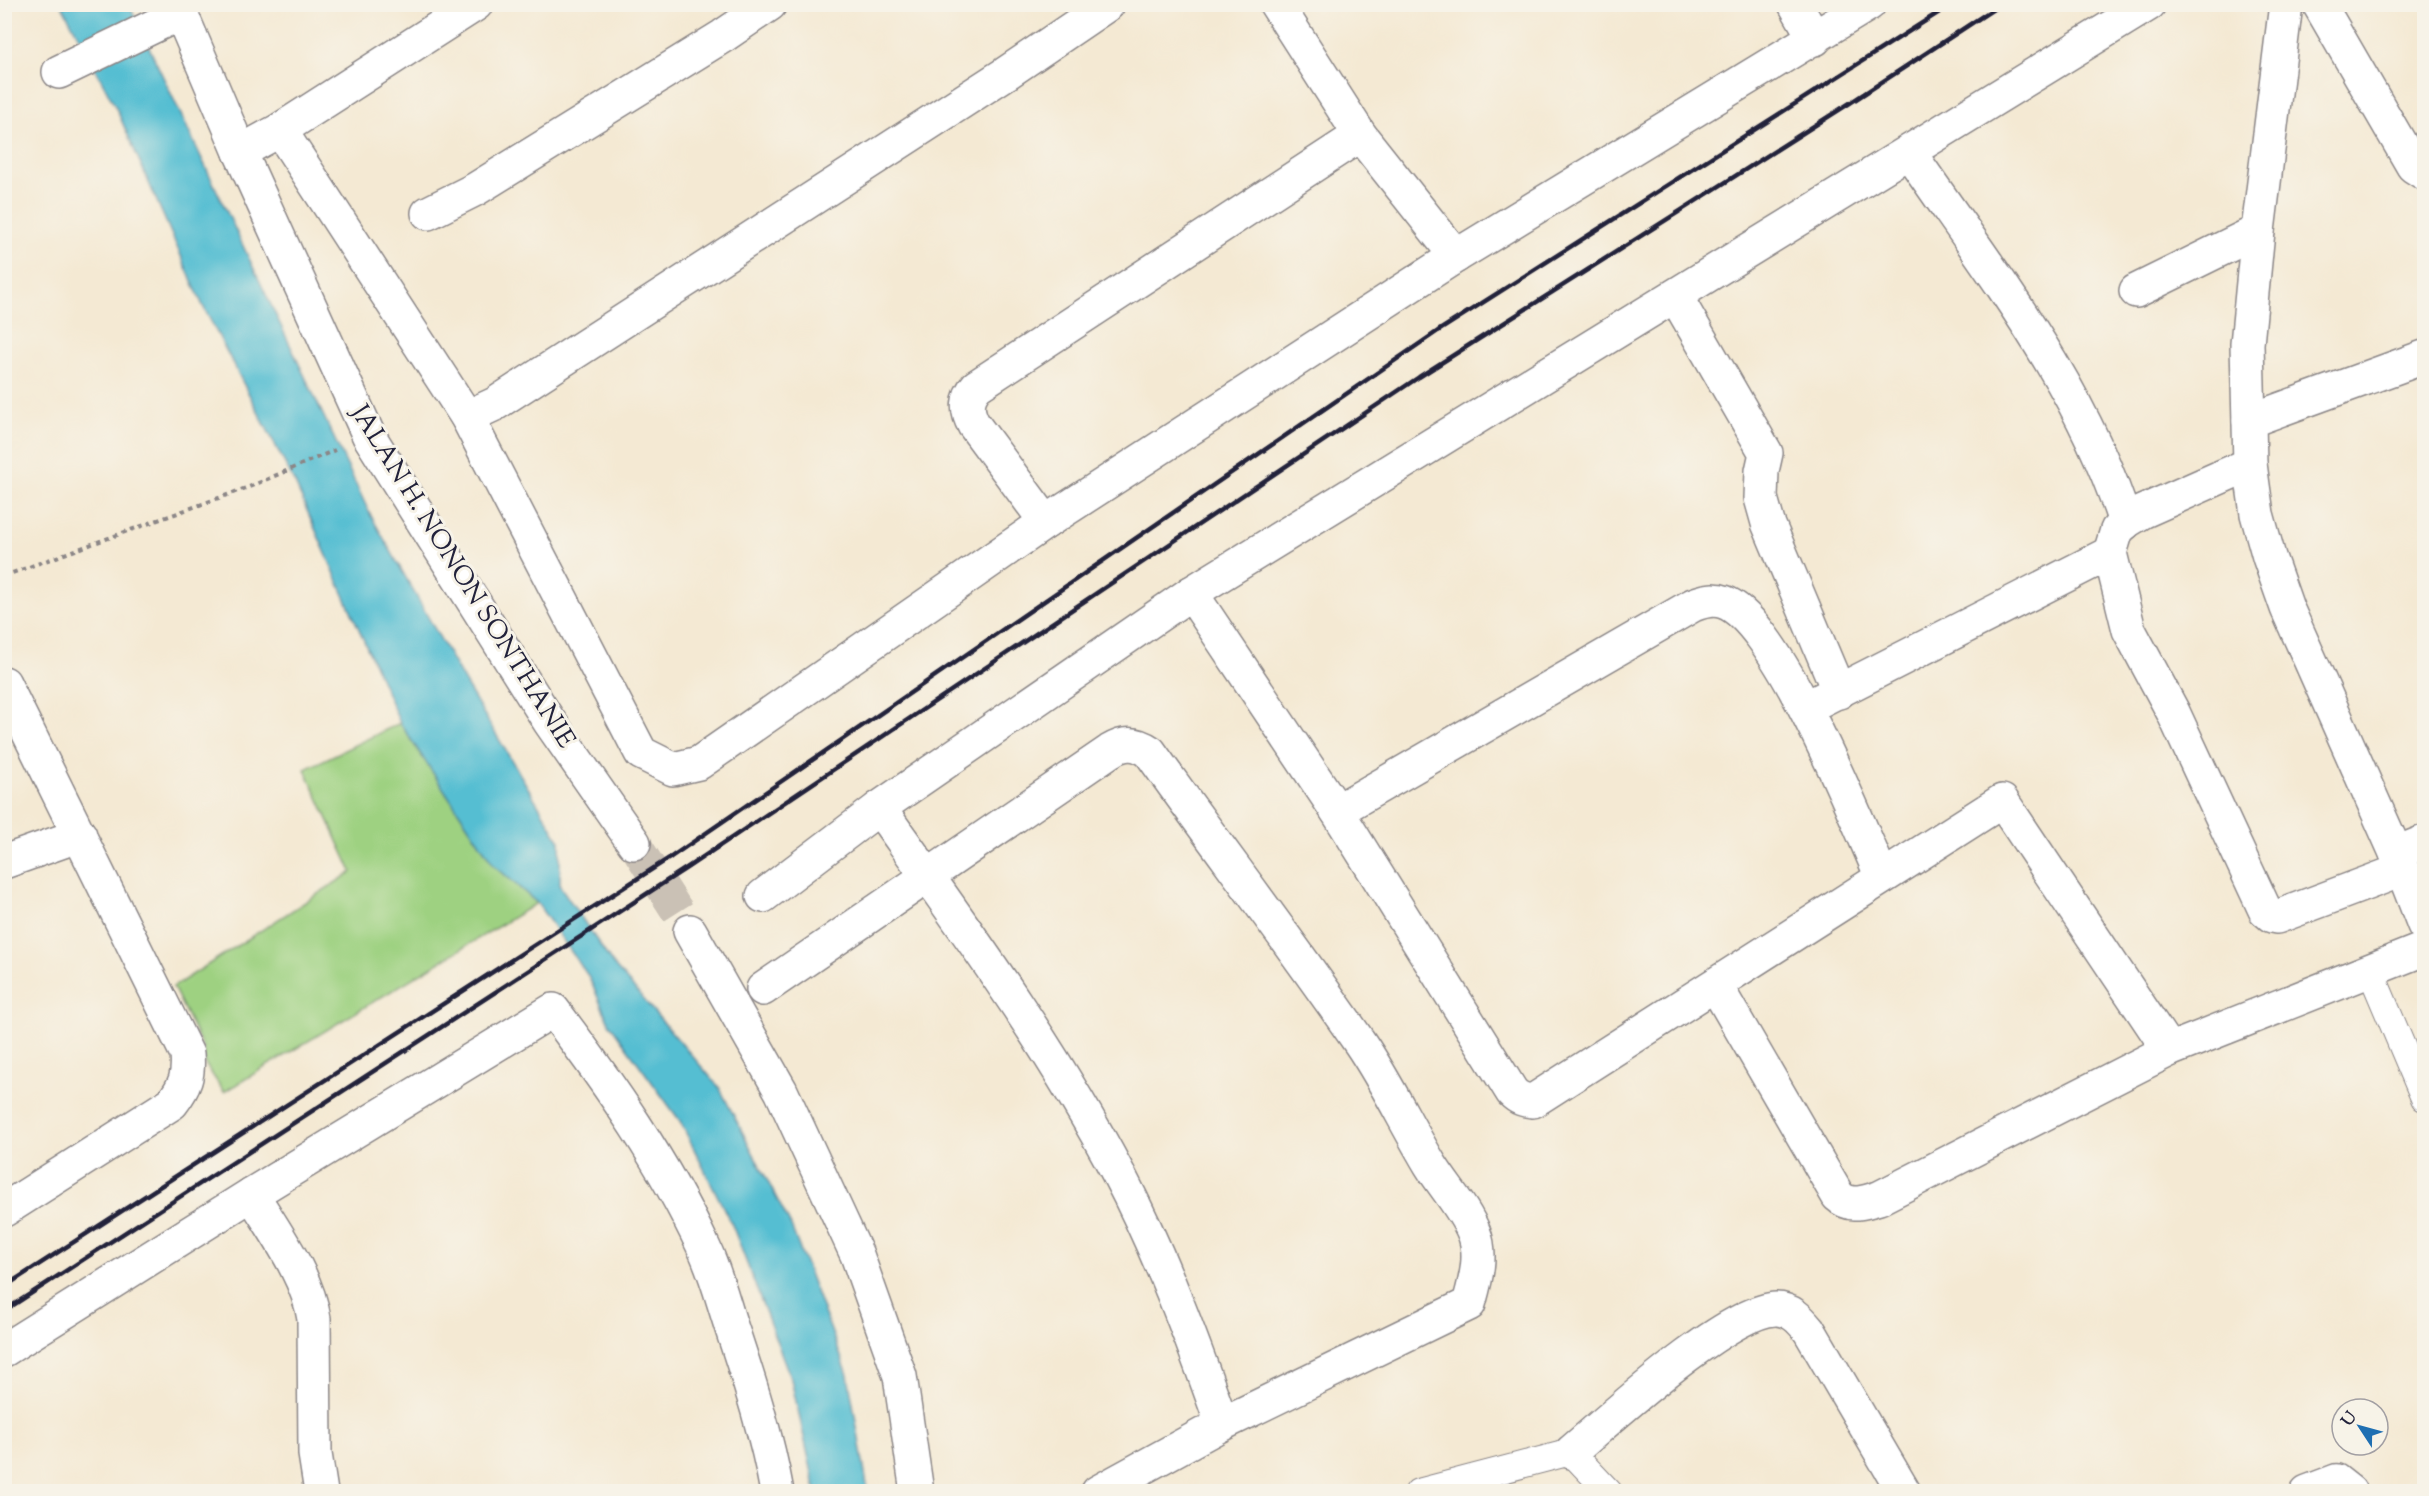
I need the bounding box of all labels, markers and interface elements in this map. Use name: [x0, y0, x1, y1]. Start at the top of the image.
street label: JALAN H. NONON SONTHANIE: [340, 396, 583, 756]
north arrow: [2330, 1397, 2390, 1457]
text: U: [2337, 1407, 2364, 1432]

